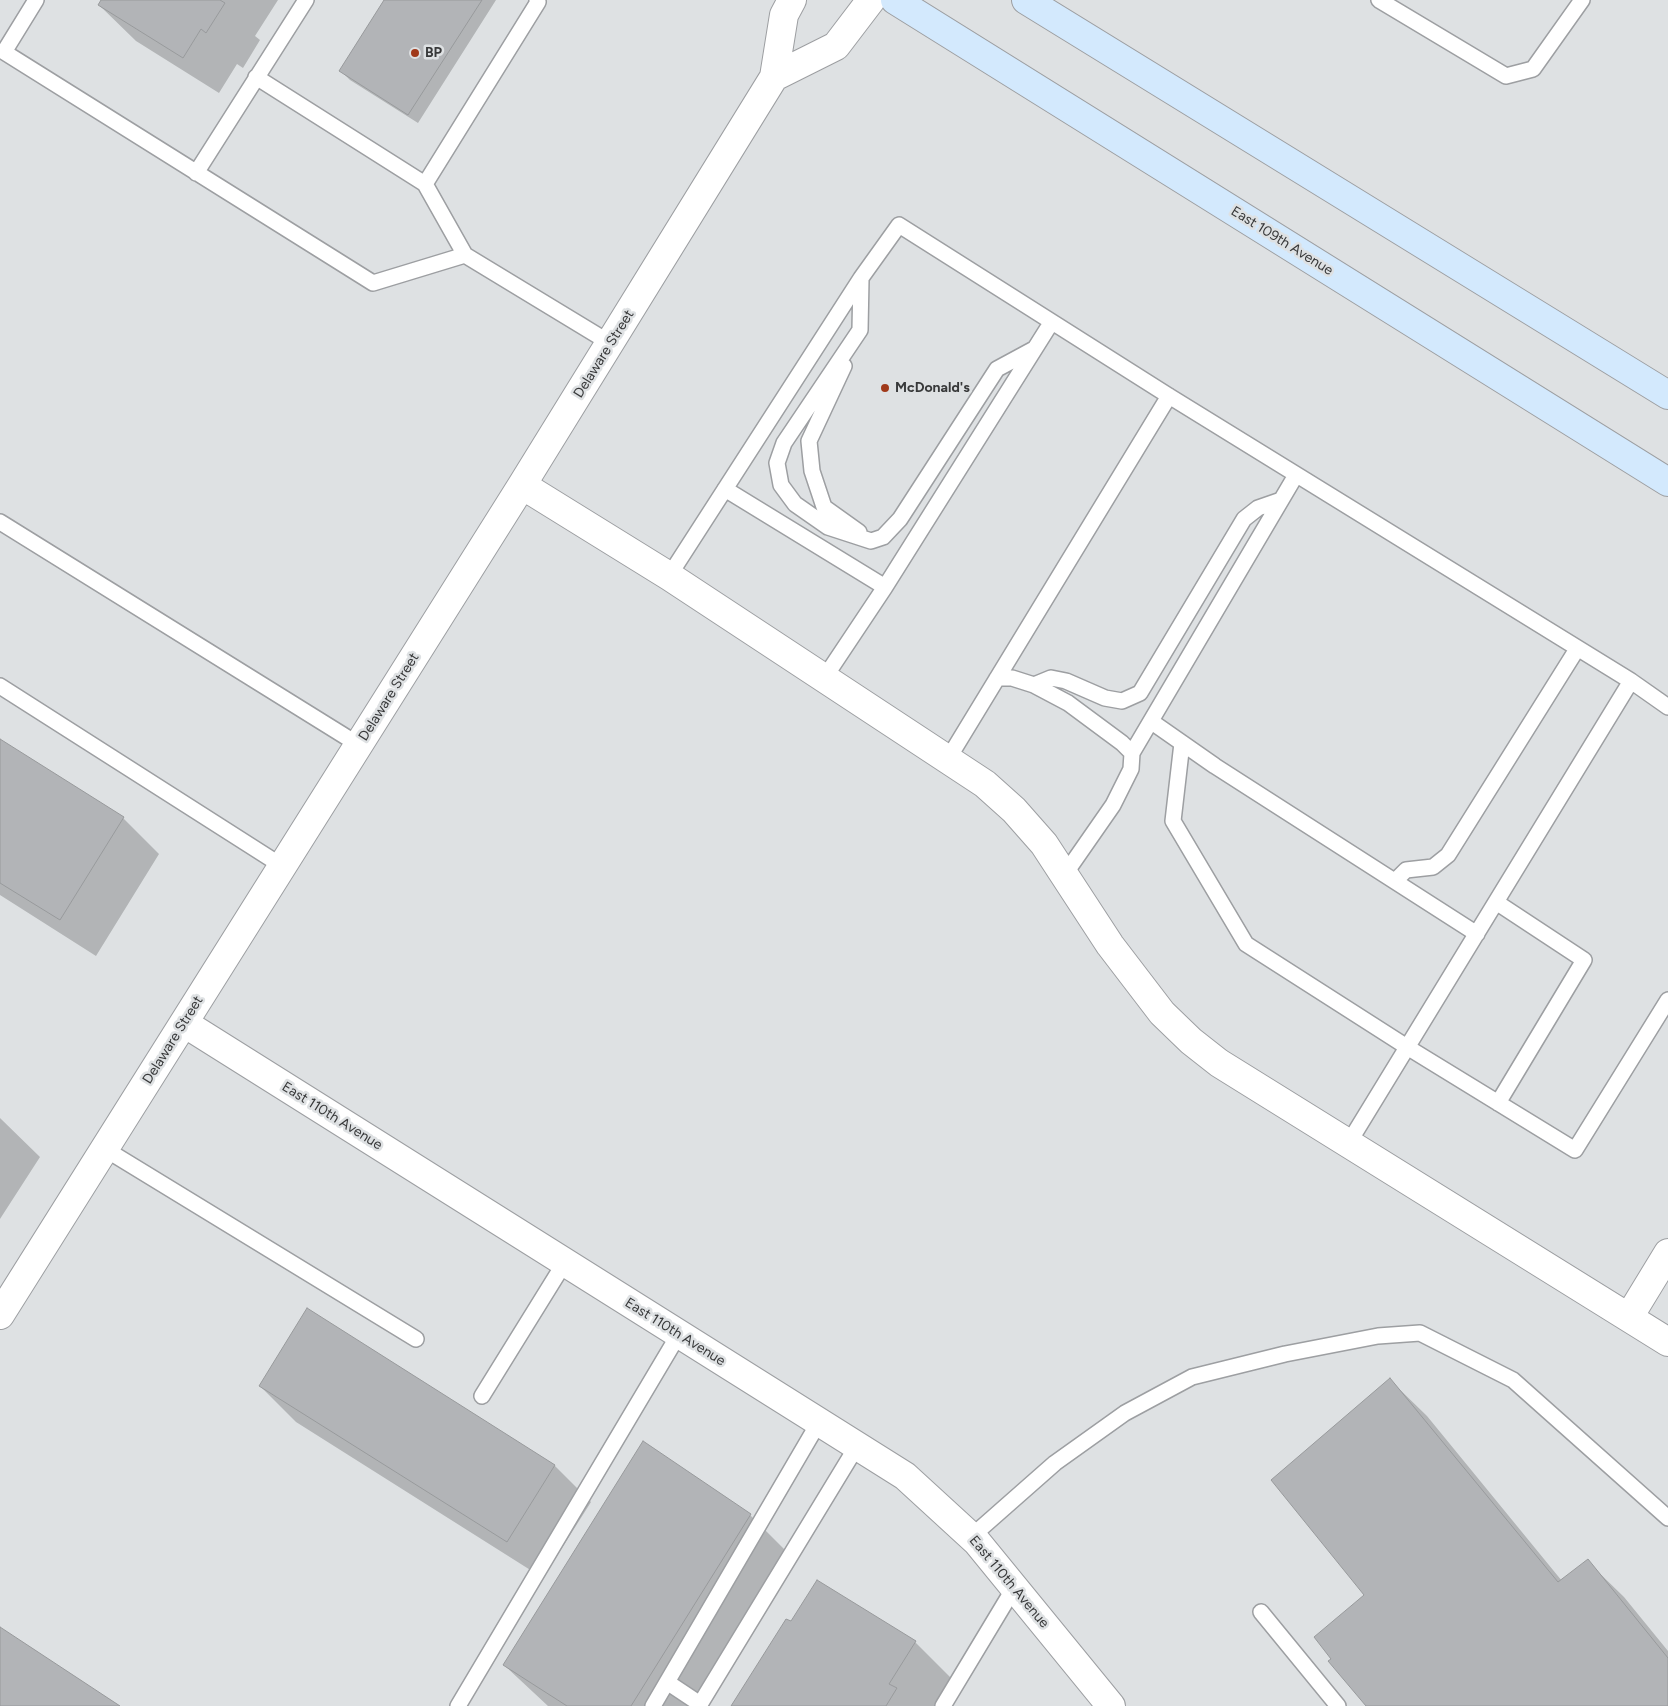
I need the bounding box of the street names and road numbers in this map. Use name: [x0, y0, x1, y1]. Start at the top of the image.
street label: East 109th Avenue: [1228, 203, 1336, 279]
street label: Delaware Street: [570, 307, 638, 401]
street label: Delaware Street: [355, 650, 423, 744]
street label: Delaware Street: [139, 993, 207, 1087]
street label: East 110th Avenue: [279, 1078, 385, 1154]
street label: East 110th Avenue: [622, 1294, 728, 1370]
street label: East 110th Avenue: [966, 1532, 1052, 1632]

